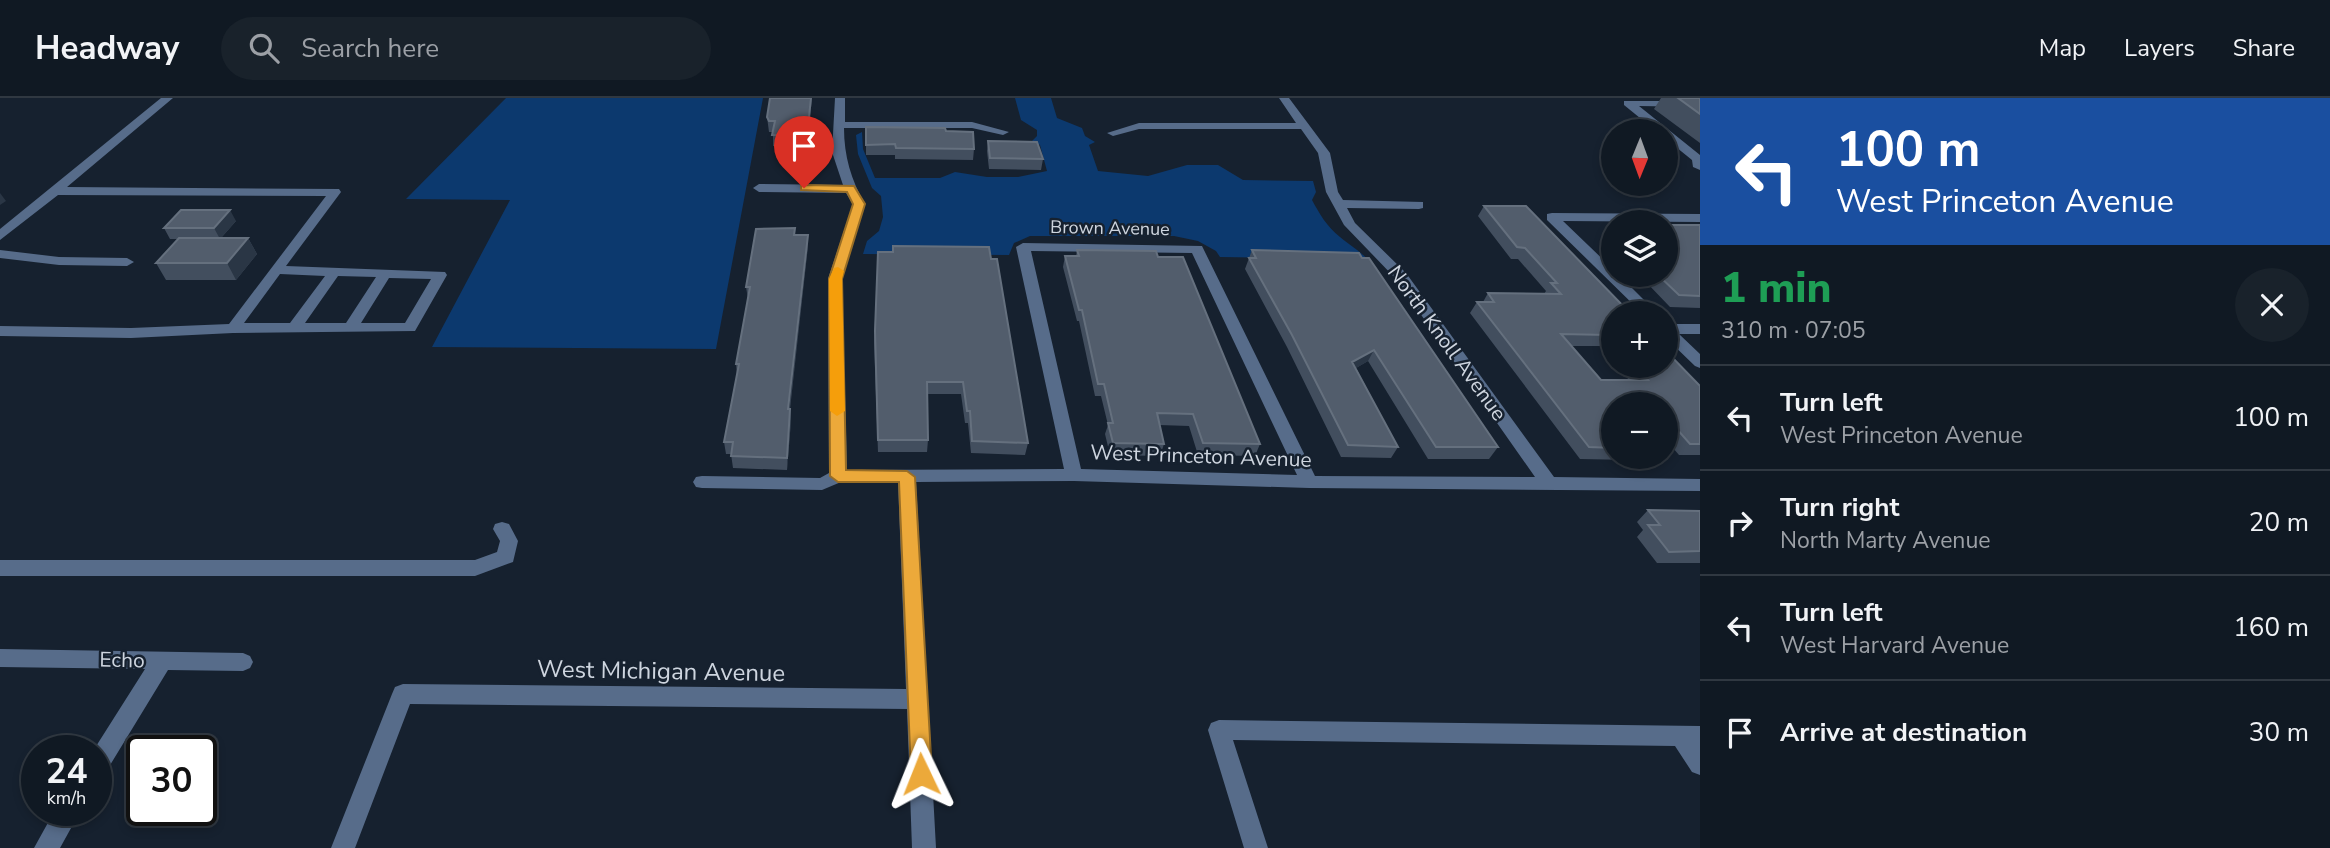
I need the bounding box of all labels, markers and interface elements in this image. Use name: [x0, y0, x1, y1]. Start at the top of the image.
search box: [221, 17, 711, 80]
text: Headway: [35, 26, 179, 71]
icon: search: [245, 29, 283, 67]
text: Search here: [301, 31, 439, 66]
text: Map: [2039, 32, 2086, 64]
text: Layers: [2124, 32, 2195, 64]
text: Share: [2233, 32, 2295, 64]
pin: [774, 116, 834, 188]
text: 100 m: [1836, 116, 1980, 183]
north arrow: [1601, 119, 1678, 196]
map controls: [1601, 119, 1678, 469]
icon: left: [1721, 126, 1812, 217]
icon: arrive: [785, 127, 823, 165]
text: West Princeton Avenue: [1836, 180, 2174, 223]
button: layers: [1601, 210, 1678, 287]
street label: Brown Avenue: [1050, 215, 1170, 241]
street label: North Knoll Avenue: [1381, 260, 1513, 426]
text: 1 min: [1721, 260, 1831, 317]
button: close: [2235, 268, 2309, 342]
button: +: [1601, 301, 1678, 378]
text: 310 m · 07:05: [1721, 315, 1866, 346]
text: Turn left: [1780, 385, 1883, 420]
button: −: [1601, 392, 1678, 469]
icon: left: [1721, 399, 1759, 437]
text: 100 m: [2233, 400, 2309, 435]
text: West Princeton Avenue: [1780, 420, 2023, 451]
street label: West Princeton Avenue: [1090, 438, 1312, 474]
text: Turn right: [1780, 490, 1899, 525]
icon: right: [1721, 504, 1759, 542]
text: 20 m: [2249, 505, 2309, 540]
text: North Marty Avenue: [1780, 525, 1991, 556]
text: Turn left: [1780, 595, 1883, 630]
icon: left: [1721, 609, 1759, 647]
text: 160 m: [2233, 610, 2309, 645]
text: West Harvard Avenue: [1780, 630, 2009, 661]
street label: Echo: [99, 646, 145, 674]
street label: West Michigan Avenue: [537, 653, 785, 689]
icon: arrive: [1721, 714, 1759, 752]
text: Arrive at destination: [1780, 715, 2027, 750]
text: 30 m: [2249, 715, 2309, 750]
speed limit sign: 30: [126, 735, 217, 826]
position arrow: [884, 737, 958, 811]
text: 24: [45, 748, 88, 795]
text: km/h: [47, 786, 86, 810]

